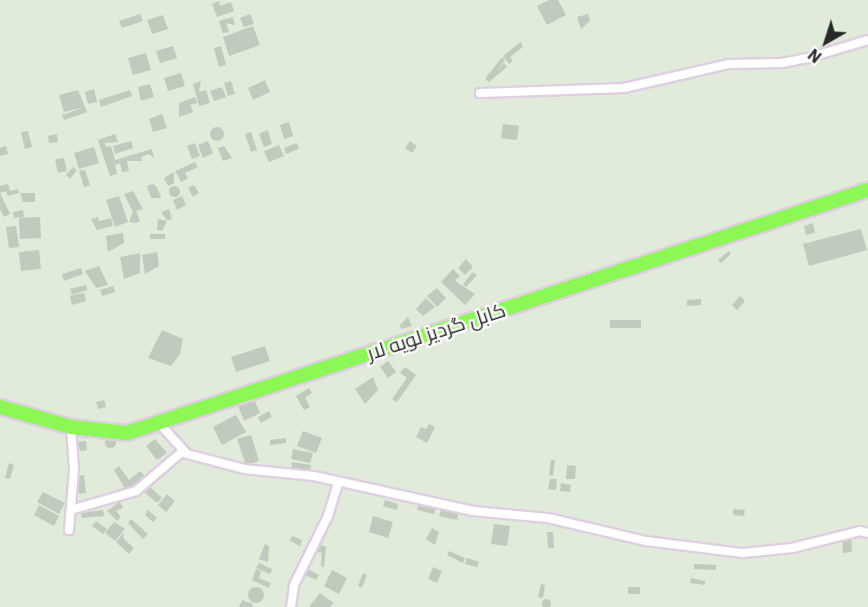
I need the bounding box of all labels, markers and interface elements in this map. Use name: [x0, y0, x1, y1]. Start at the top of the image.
north arrow: [796, 12, 856, 72]
text: N: [804, 45, 825, 67]
street label: کابل گردیز لویه لار: [364, 297, 508, 365]

